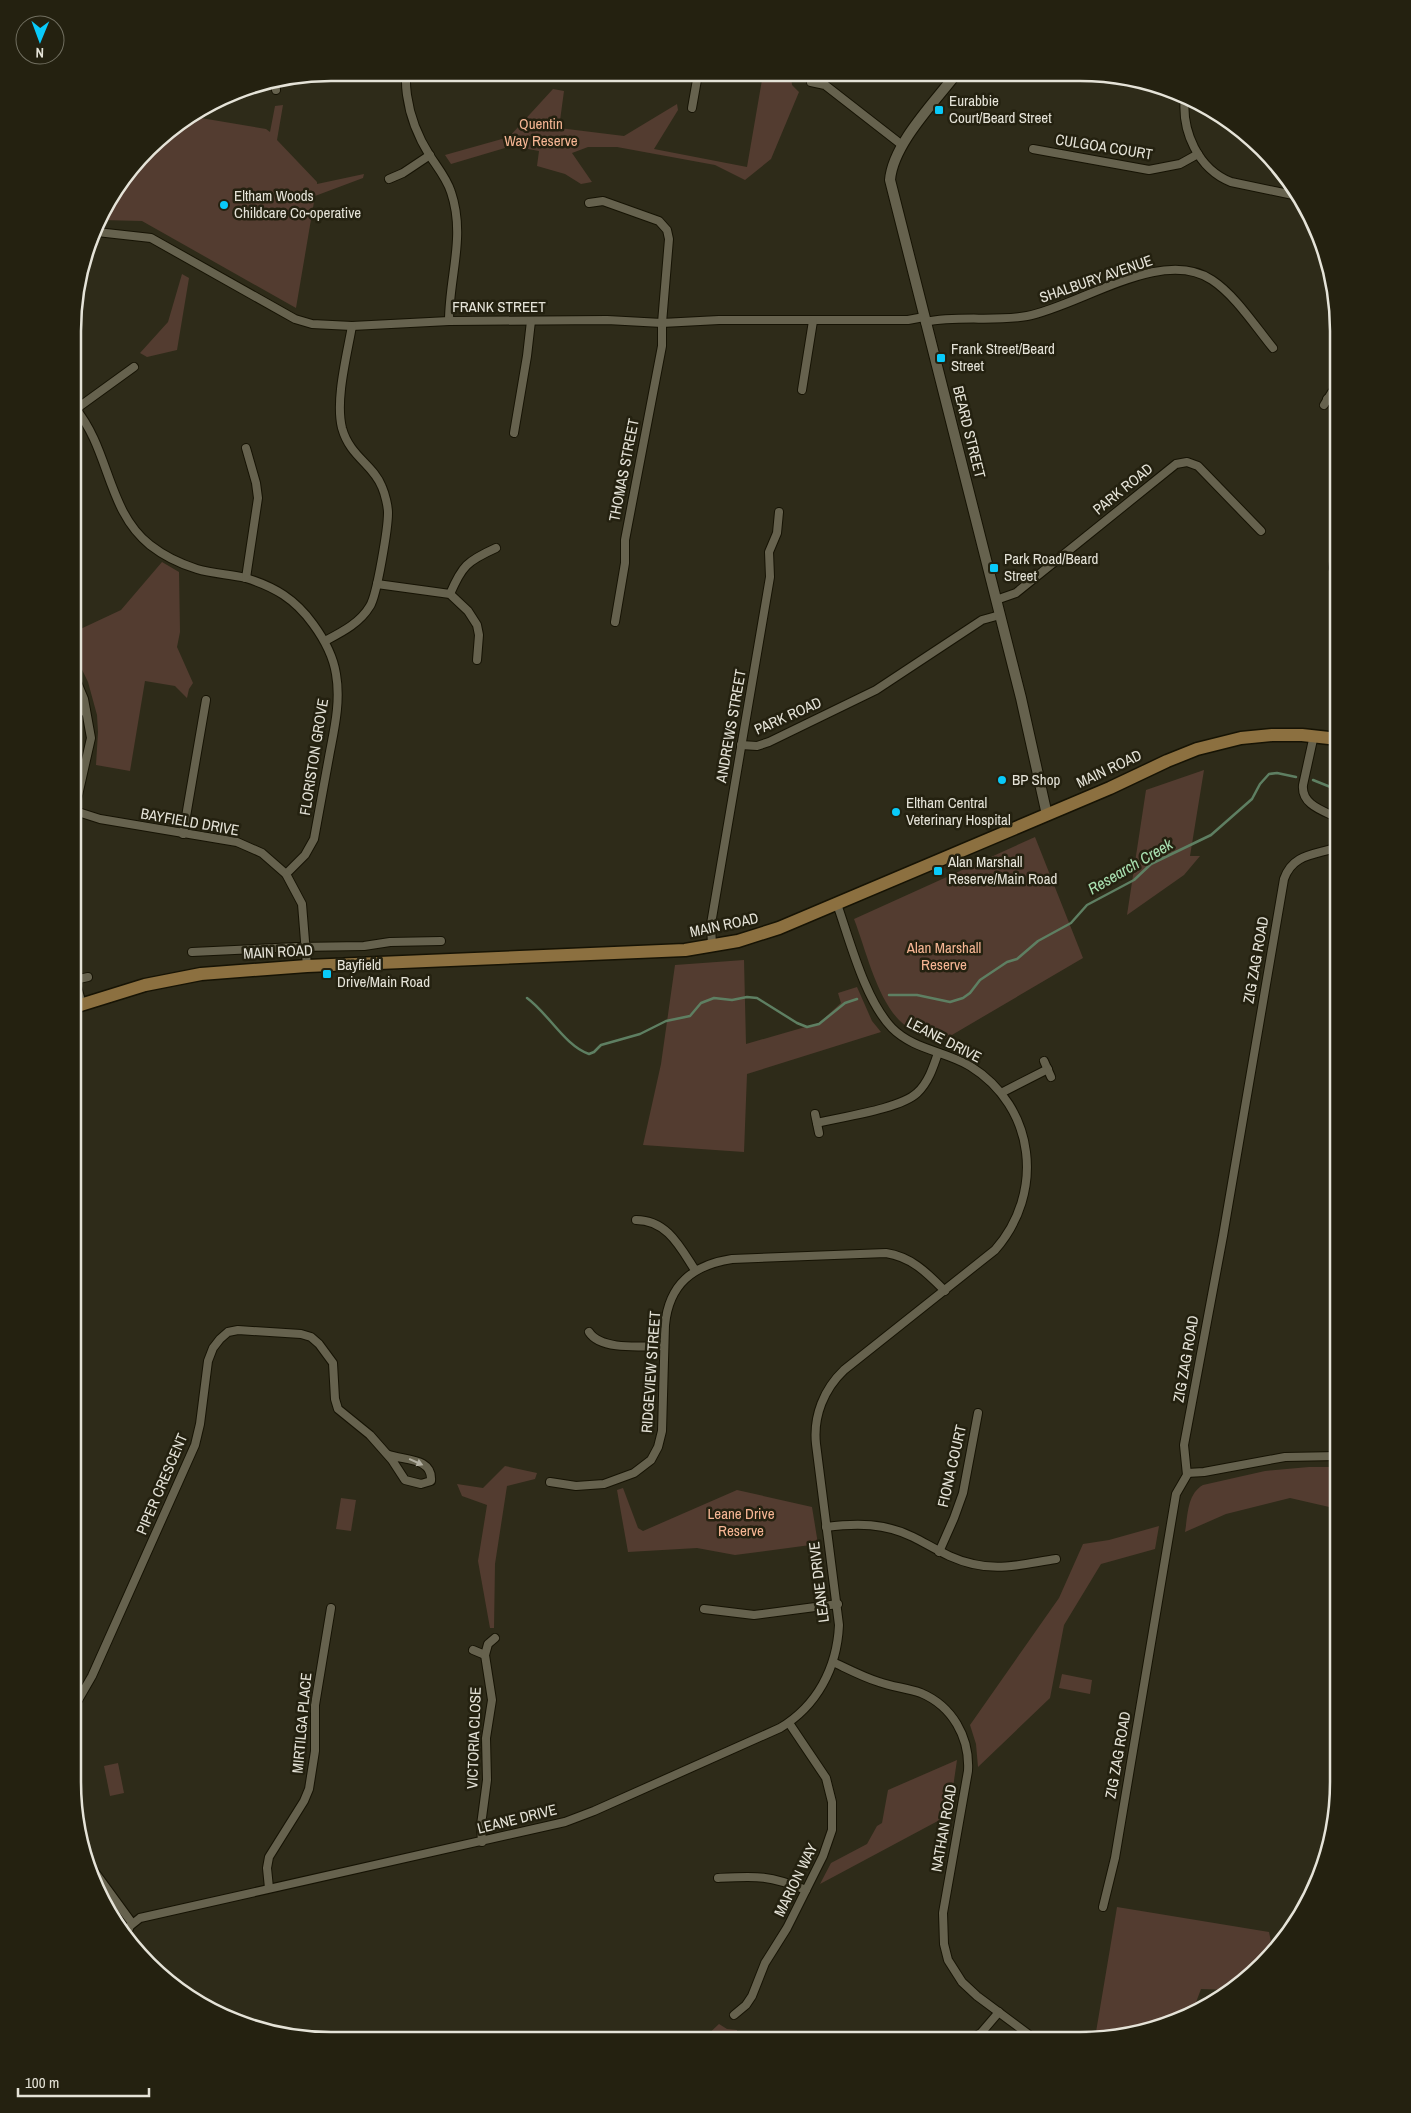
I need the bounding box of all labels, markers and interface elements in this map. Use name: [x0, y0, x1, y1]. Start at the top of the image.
north arrow: [15, 15, 65, 65]
text: N: [35, 44, 44, 62]
place label: Eurabbie Court/Beard Street: [949, 90, 1052, 128]
marker: Eurabbie Court/Beard Street: [933, 104, 945, 116]
park label: Quentin Way Reserve: [504, 113, 578, 151]
street label: CULGOA COURT: [1054, 128, 1155, 165]
place label: Eltham Woods Childcare Co-operative: [234, 185, 361, 223]
marker: Eltham Woods Childcare Co-operative: [218, 199, 230, 211]
street label: SHALBURY AVENUE: [1036, 249, 1155, 308]
street label: FRANK STREET: [452, 296, 546, 317]
place label: Frank Street/Beard Street: [951, 338, 1055, 376]
marker: Frank Street/Beard Street: [935, 352, 947, 364]
street label: BEARD STREET: [948, 384, 991, 481]
street label: THOMAS STREET: [603, 416, 644, 523]
street label: PARK ROAD: [1088, 458, 1157, 519]
place label: Park Road/Beard Street: [1004, 548, 1098, 586]
marker: Park Road/Beard Street: [988, 562, 1000, 574]
street label: ANDREWS STREET: [710, 667, 751, 785]
street label: PARK ROAD: [751, 691, 825, 740]
street label: FLORISTON GROVE: [294, 697, 333, 817]
street label: MAIN ROAD: [1073, 744, 1145, 793]
place label: BP Shop: [1012, 769, 1061, 790]
marker: BP Shop: [996, 774, 1008, 786]
place label: Eltham Central Veterinary Hospital: [906, 792, 1011, 830]
street label: BAYFIELD DRIVE: [139, 803, 241, 840]
marker: Eltham Central Veterinary Hospital: [890, 806, 902, 818]
water label: Research Creek: [1083, 833, 1177, 899]
place label: Alan Marshall Reserve/Main Road: [947, 851, 1057, 889]
marker: Alan Marshall Reserve/Main Road: [932, 865, 944, 877]
street label: MAIN ROAD: [688, 907, 760, 942]
street label: ZIG ZAG ROAD: [1238, 915, 1274, 1005]
park label: Alan Marshall Reserve: [906, 937, 981, 975]
street label: MAIN ROAD: [243, 939, 313, 964]
place label: Bayfield Drive/Main Road: [337, 954, 430, 992]
marker: Bayfield Drive/Main Road: [321, 968, 333, 980]
street label: LEANE DRIVE: [903, 1012, 985, 1067]
street label: RIDGEVIEW STREET: [636, 1310, 665, 1434]
street label: ZIG ZAG ROAD: [1168, 1314, 1204, 1404]
street label: FIONA COURT: [932, 1422, 971, 1509]
street label: PIPER CRESCENT: [131, 1430, 192, 1538]
one-way arrow: [409, 1458, 424, 1466]
park label: Leane Drive Reserve: [707, 1503, 775, 1541]
street label: LEANE DRIVE: [803, 1540, 834, 1624]
street label: MIRTILGA PLACE: [287, 1672, 316, 1774]
street label: VICTORIA CLOSE: [461, 1686, 486, 1789]
street label: ZIG ZAG ROAD: [1100, 1710, 1136, 1800]
street label: NATHAN ROAD: [925, 1782, 962, 1873]
street label: LEANE DRIVE: [475, 1798, 559, 1839]
street label: MARION WAY: [769, 1839, 823, 1920]
scale bar: [18, 2066, 149, 2098]
text: 100 m: [25, 2072, 59, 2093]

